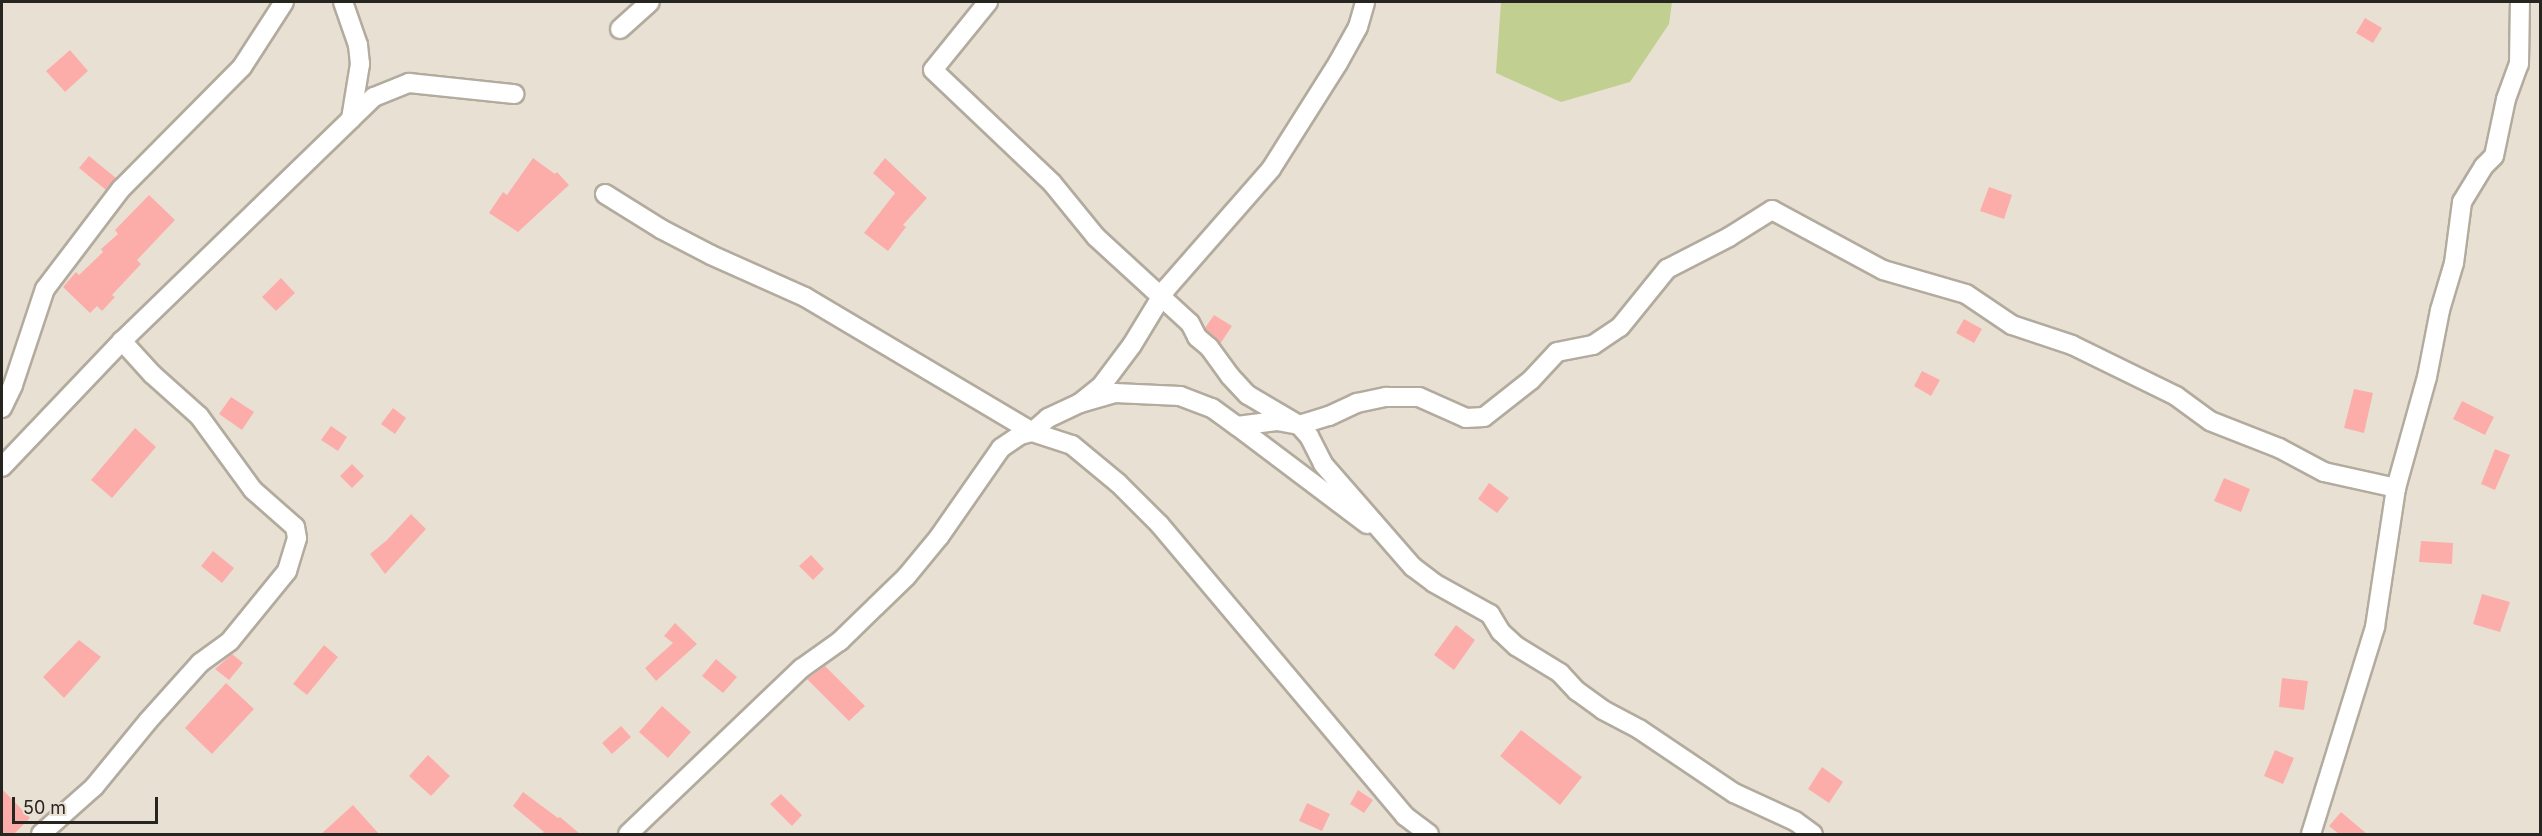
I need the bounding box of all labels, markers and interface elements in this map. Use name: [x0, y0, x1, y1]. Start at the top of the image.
scale bar: [15, 785, 160, 823]
text: 50 m: [23, 797, 66, 818]

